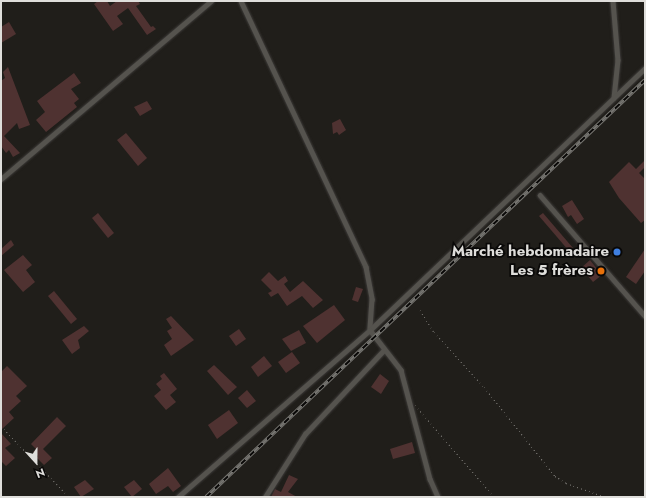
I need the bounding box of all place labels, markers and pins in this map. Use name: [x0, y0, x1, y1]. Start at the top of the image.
place label: Marché hebdomadaire: [452, 243, 609, 261]
marker: Marché hebdomadaire: [612, 247, 622, 257]
place label: Les 5 frères: [510, 262, 593, 280]
marker: Les 5 frères: [596, 266, 606, 276]

